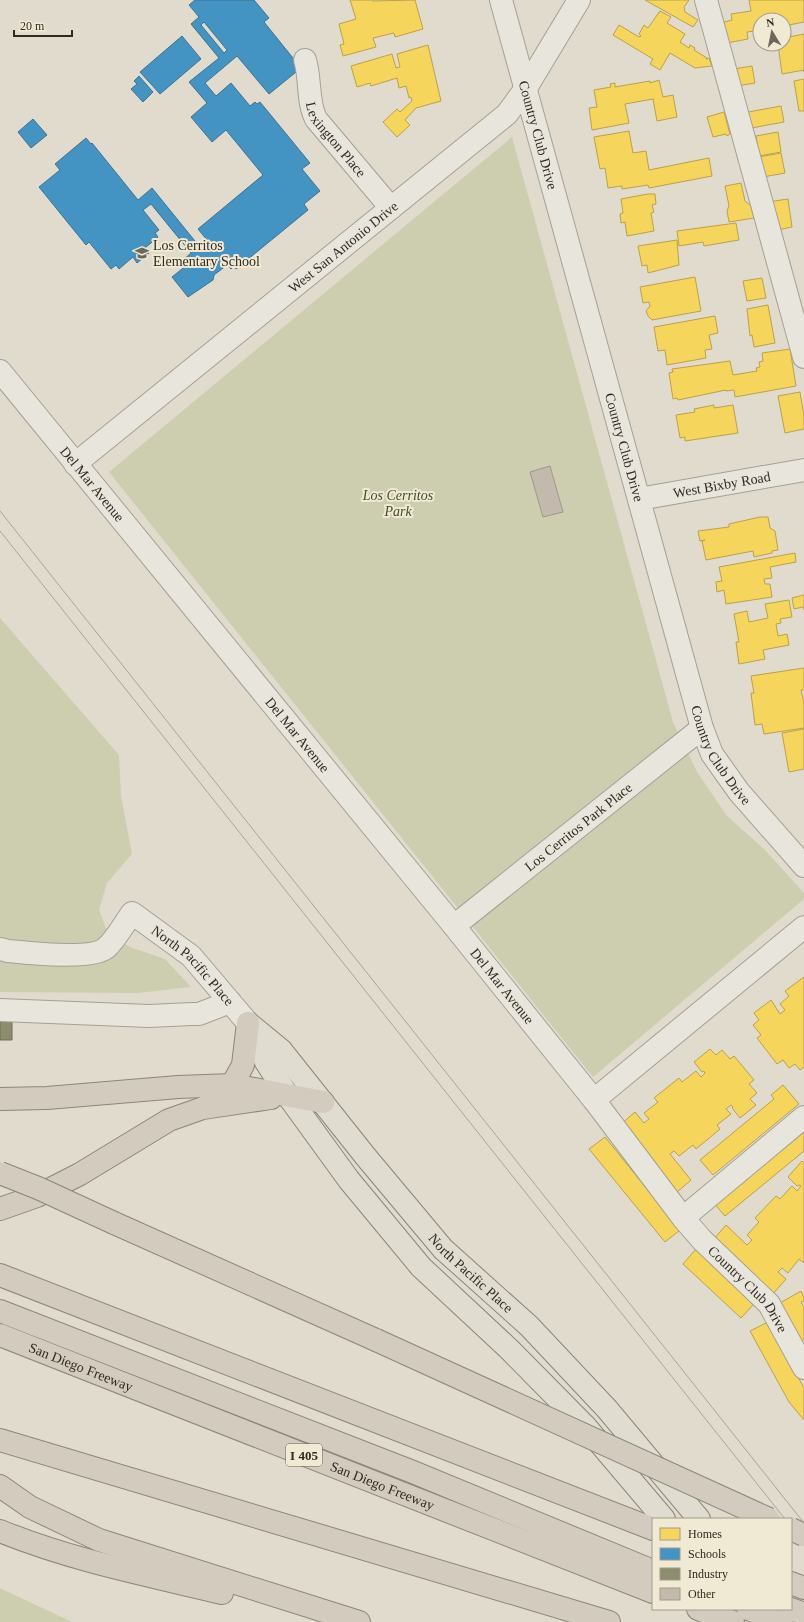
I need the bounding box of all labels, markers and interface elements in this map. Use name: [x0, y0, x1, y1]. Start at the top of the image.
scale bar: [14, 12, 72, 38]
north arrow: [752, 12, 792, 52]
text: N: [765, 16, 775, 29]
text: 20 m: [20, 19, 45, 33]
street label: Country Club Drive: [516, 79, 560, 191]
street label: Lexington Place: [303, 100, 369, 180]
street label: West San Antonio Drive: [285, 198, 401, 296]
place label: Los Cerritos Elementary School: [153, 238, 260, 269]
school or university icon: Los Cerritos Elementary School: [134, 245, 150, 261]
street label: Country Club Drive: [602, 391, 647, 503]
street label: Del Mar Avenue: [57, 444, 127, 524]
street label: West Bixby Road: [672, 469, 772, 500]
park label: Los Cerritos Park: [362, 488, 434, 519]
street label: Del Mar Avenue: [263, 694, 333, 775]
street label: Country Club Drive: [689, 704, 754, 808]
street label: Los Cerritos Park Place: [522, 780, 635, 874]
street label: North Pacific Place: [149, 922, 237, 1008]
street label: Del Mar Avenue: [467, 945, 537, 1027]
street label: North Pacific Place: [426, 1231, 516, 1315]
street label: Country Club Drive: [705, 1243, 791, 1335]
street label: San Diego Freeway: [27, 1340, 135, 1394]
road number: I 405: [286, 1444, 322, 1466]
street label: San Diego Freeway: [328, 1458, 437, 1513]
legend: [652, 1518, 792, 1610]
text: Homes: [688, 1527, 722, 1541]
text: Schools: [688, 1547, 726, 1561]
text: Industry: [688, 1567, 728, 1581]
text: Other: [688, 1587, 715, 1601]

